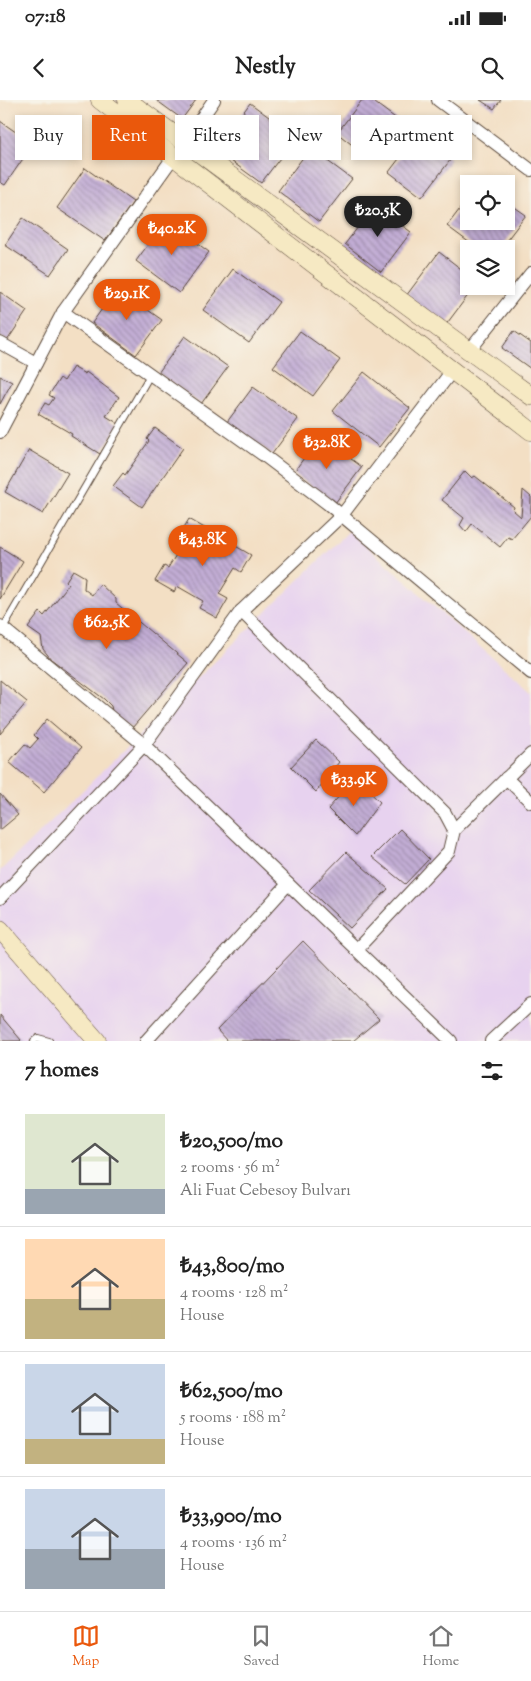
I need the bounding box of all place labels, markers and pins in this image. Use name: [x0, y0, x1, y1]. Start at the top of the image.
pin: ₺20.5K: [337, 196, 419, 238]
pin: ₺40.2K: [131, 214, 213, 256]
pin: ₺29.1K: [86, 278, 168, 321]
pin: ₺32.8K: [286, 428, 368, 470]
pin: ₺43.8K: [162, 524, 244, 567]
pin: ₺62.5K: [66, 608, 148, 650]
pin: ₺33.9K: [313, 764, 395, 807]

